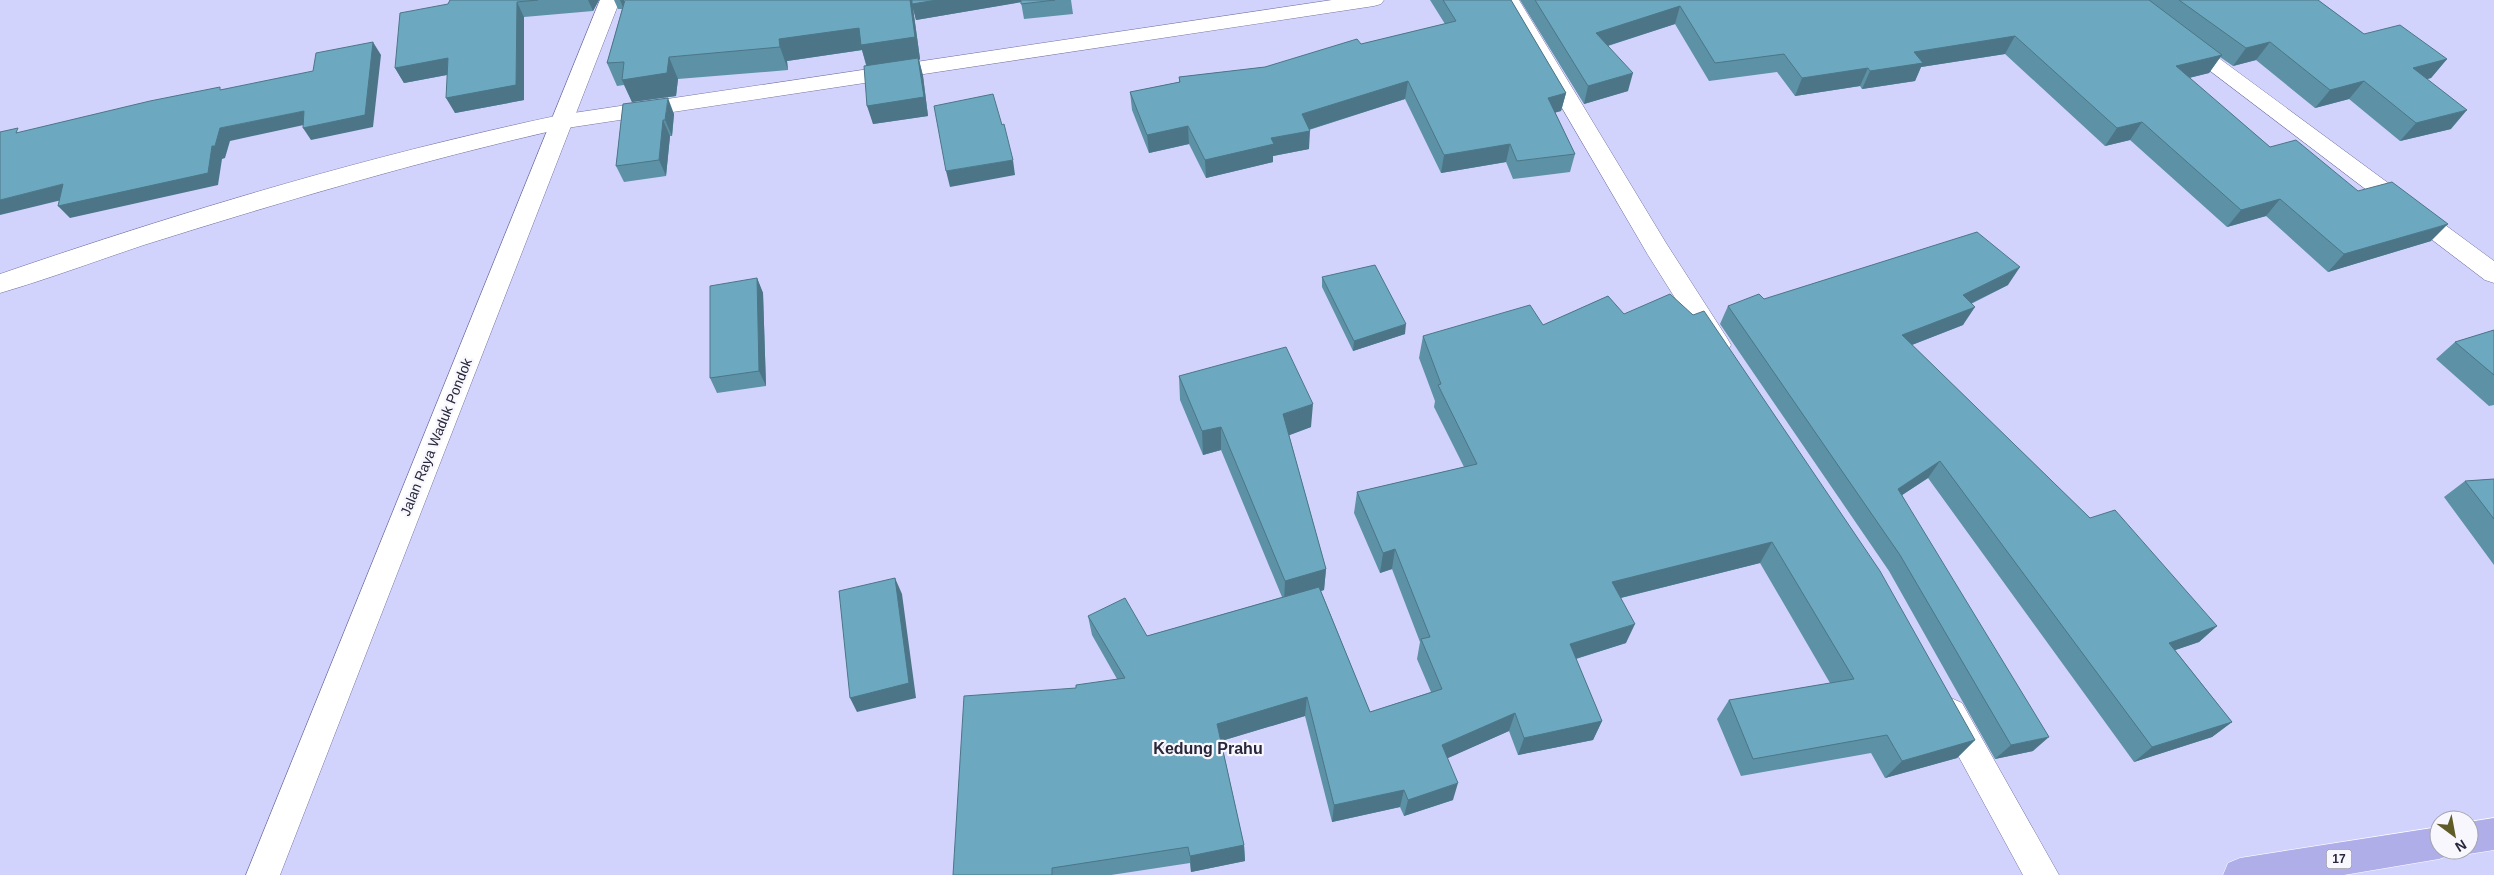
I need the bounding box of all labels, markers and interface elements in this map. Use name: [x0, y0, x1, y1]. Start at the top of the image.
street label: Jalan Raya Waduk Pondok: [397, 355, 475, 518]
district label: Kedung Prahu: [1153, 740, 1263, 757]
north arrow: [2429, 810, 2479, 860]
text: N: [2452, 837, 2469, 855]
road number: 17: [2326, 850, 2352, 869]

